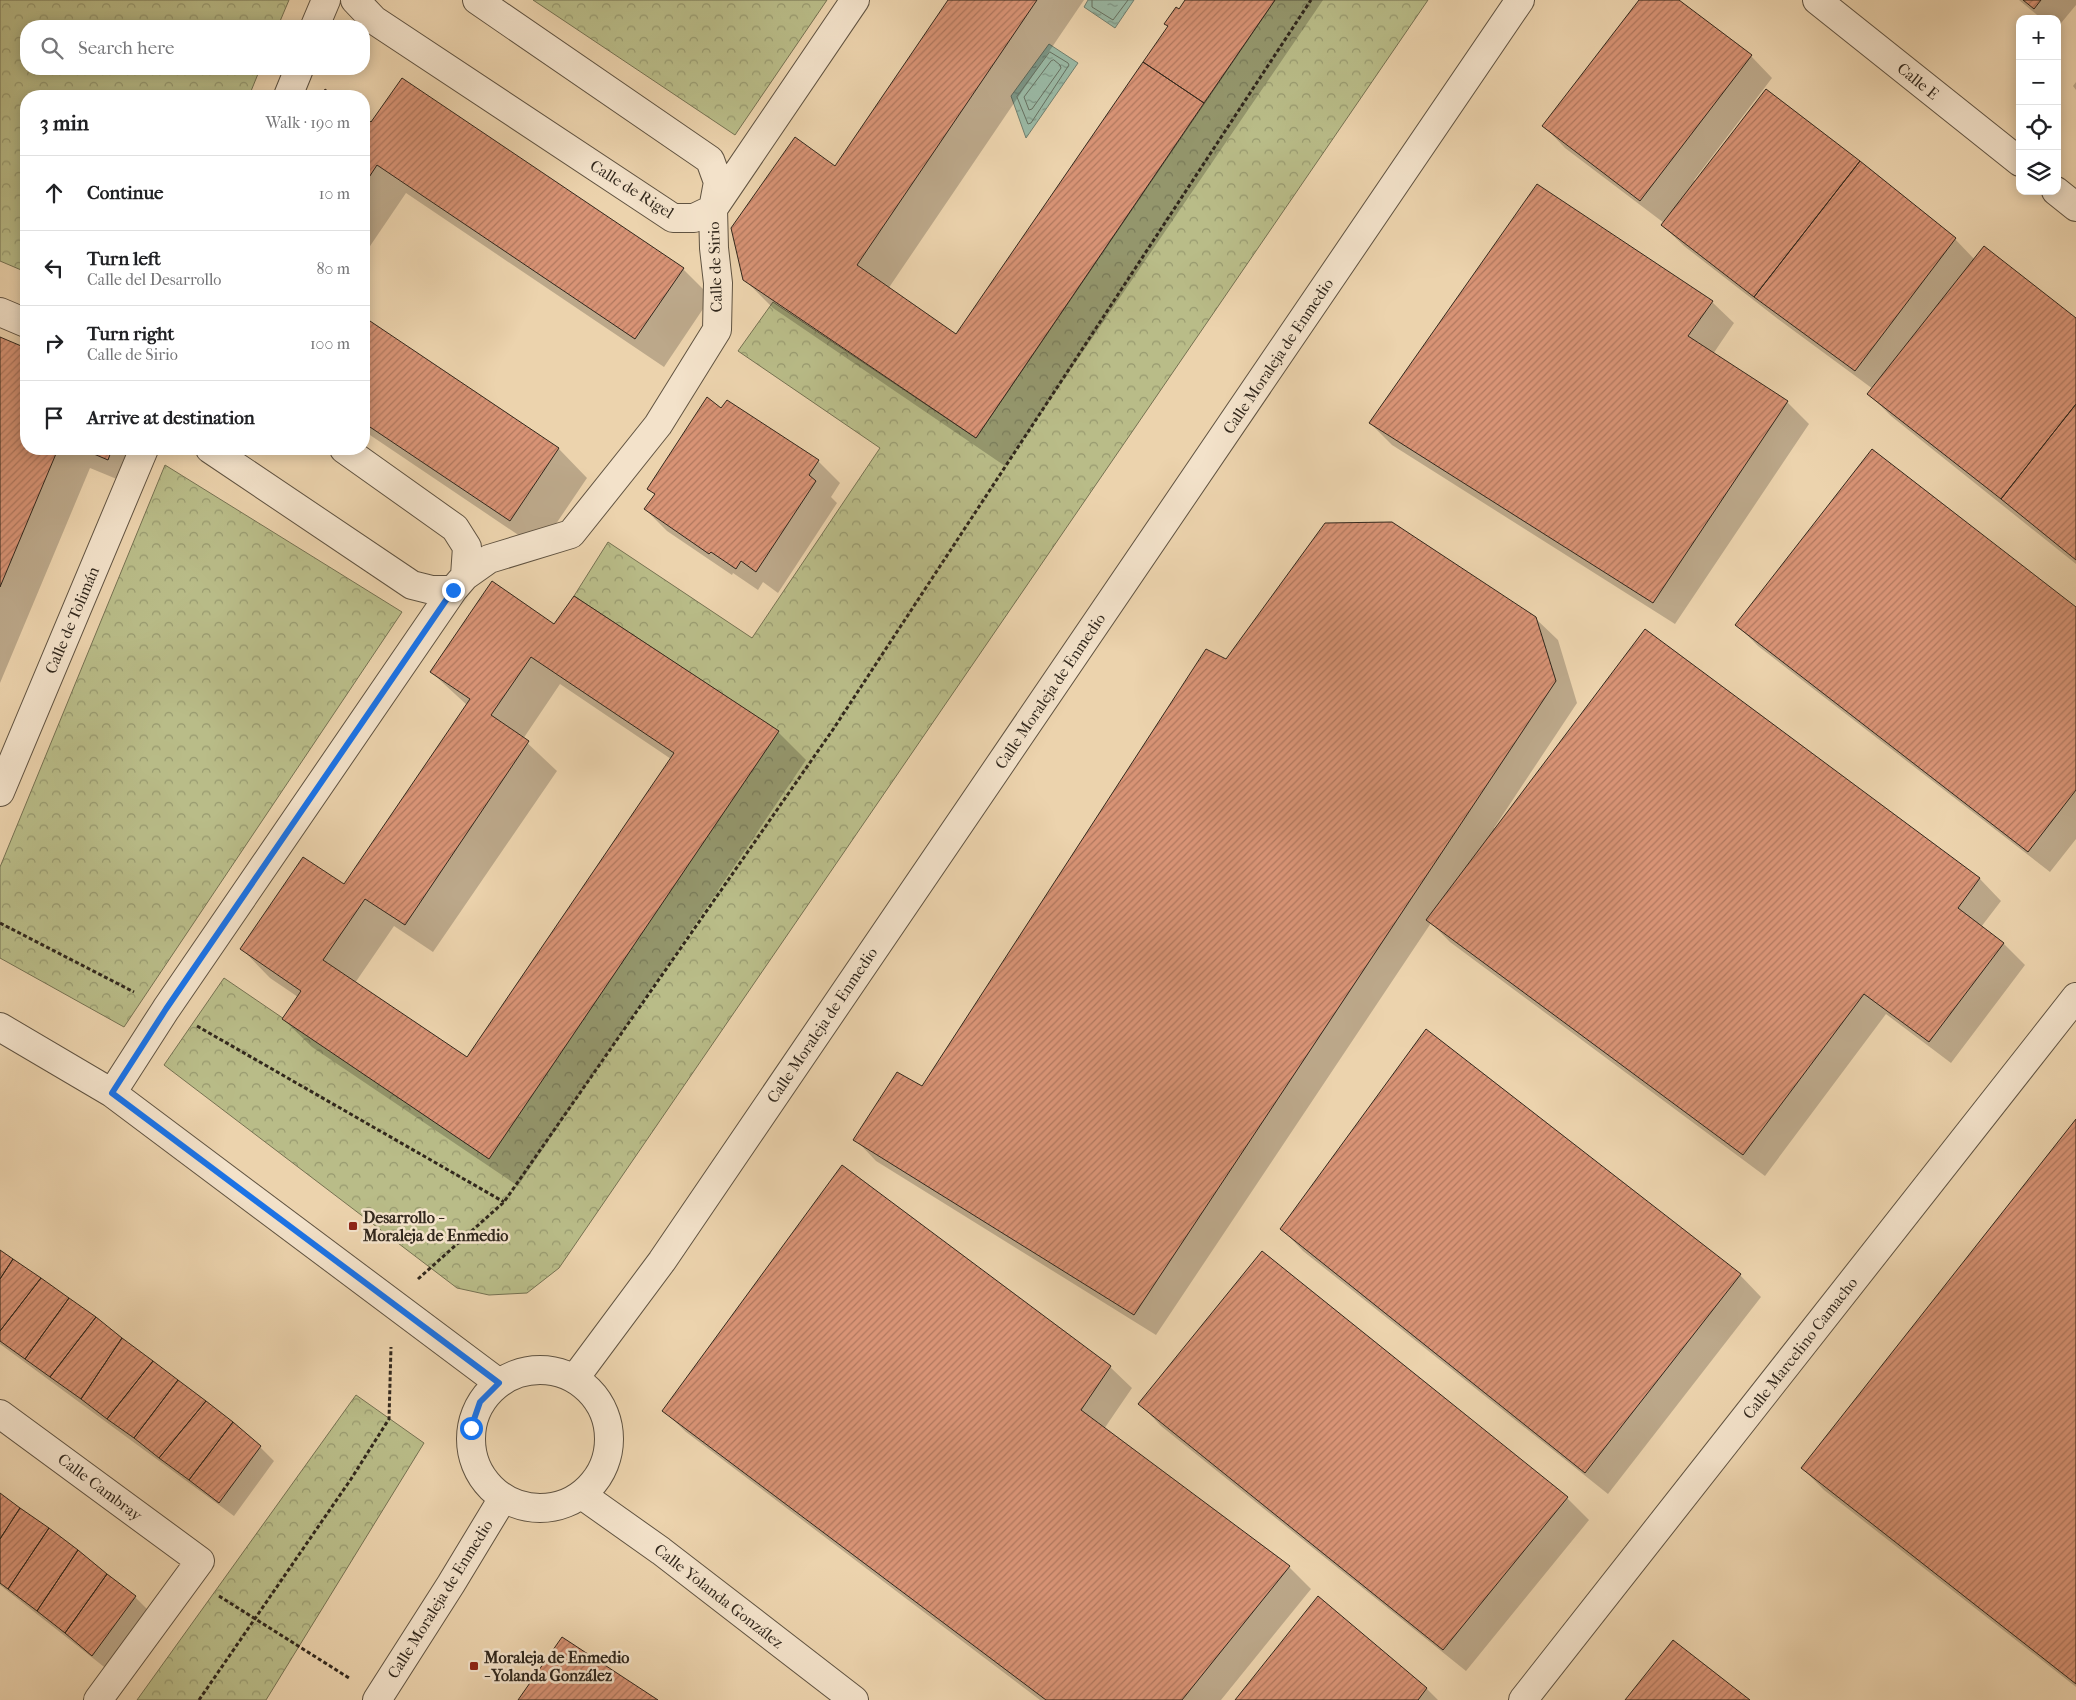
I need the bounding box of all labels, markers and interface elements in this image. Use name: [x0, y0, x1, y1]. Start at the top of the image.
map controls: [2016, 15, 2061, 195]
button: +: [2016, 15, 2061, 60]
search box: [20, 20, 370, 75]
icon: search: [38, 34, 66, 62]
text: Search here: [78, 37, 174, 59]
street label: Calle E: [1893, 59, 1943, 104]
button: −: [2016, 60, 2061, 105]
button: locate: [2016, 105, 2061, 150]
text: 3 min: [40, 111, 89, 135]
text: Walk · 190 m: [266, 113, 350, 132]
button: layers: [2016, 150, 2061, 195]
street label: Calle de Rigel: [587, 156, 678, 223]
icon: ahead: [40, 179, 68, 207]
text: Continue: [87, 182, 163, 204]
text: 10 m: [319, 184, 350, 203]
street label: Calle de Sirio: [704, 221, 726, 313]
text: Turn left: [87, 248, 161, 270]
icon: left: [40, 254, 68, 282]
text: 80 m: [316, 259, 350, 278]
text: Calle del Desarrollo: [87, 270, 221, 289]
street label: Calle Moraleja de Enmedio: [1219, 275, 1337, 437]
text: Turn right: [87, 323, 174, 345]
icon: right: [40, 329, 68, 357]
text: 100 m: [310, 334, 350, 353]
text: Calle de Sirio: [87, 345, 178, 364]
icon: arrive: [40, 404, 68, 432]
text: Arrive at destination: [87, 407, 255, 429]
street label: Calle de Tolimán: [41, 563, 103, 677]
route end: [442, 579, 465, 602]
street label: Calle Moraleja de Enmedio: [991, 610, 1109, 772]
street label: Calle Moraleja de Enmedio: [763, 944, 881, 1106]
place label: Desarrollo - Moraleja de Enmedio: [362, 1208, 508, 1245]
marker: Desarrollo - Moraleja de Enmedio: [347, 1220, 359, 1232]
street label: Calle Marcelino Camacho: [1739, 1273, 1861, 1423]
route start: [460, 1417, 483, 1440]
street label: Calle Cambray: [54, 1449, 146, 1525]
street label: Calle Moraleja de Enmedio: [383, 1516, 497, 1682]
street label: Calle Yolanda González: [651, 1540, 787, 1652]
place label: Moraleja de Enmedio - Yolanda González: [483, 1648, 629, 1685]
marker: Moraleja de Enmedio - Yolanda González: [468, 1660, 480, 1672]

